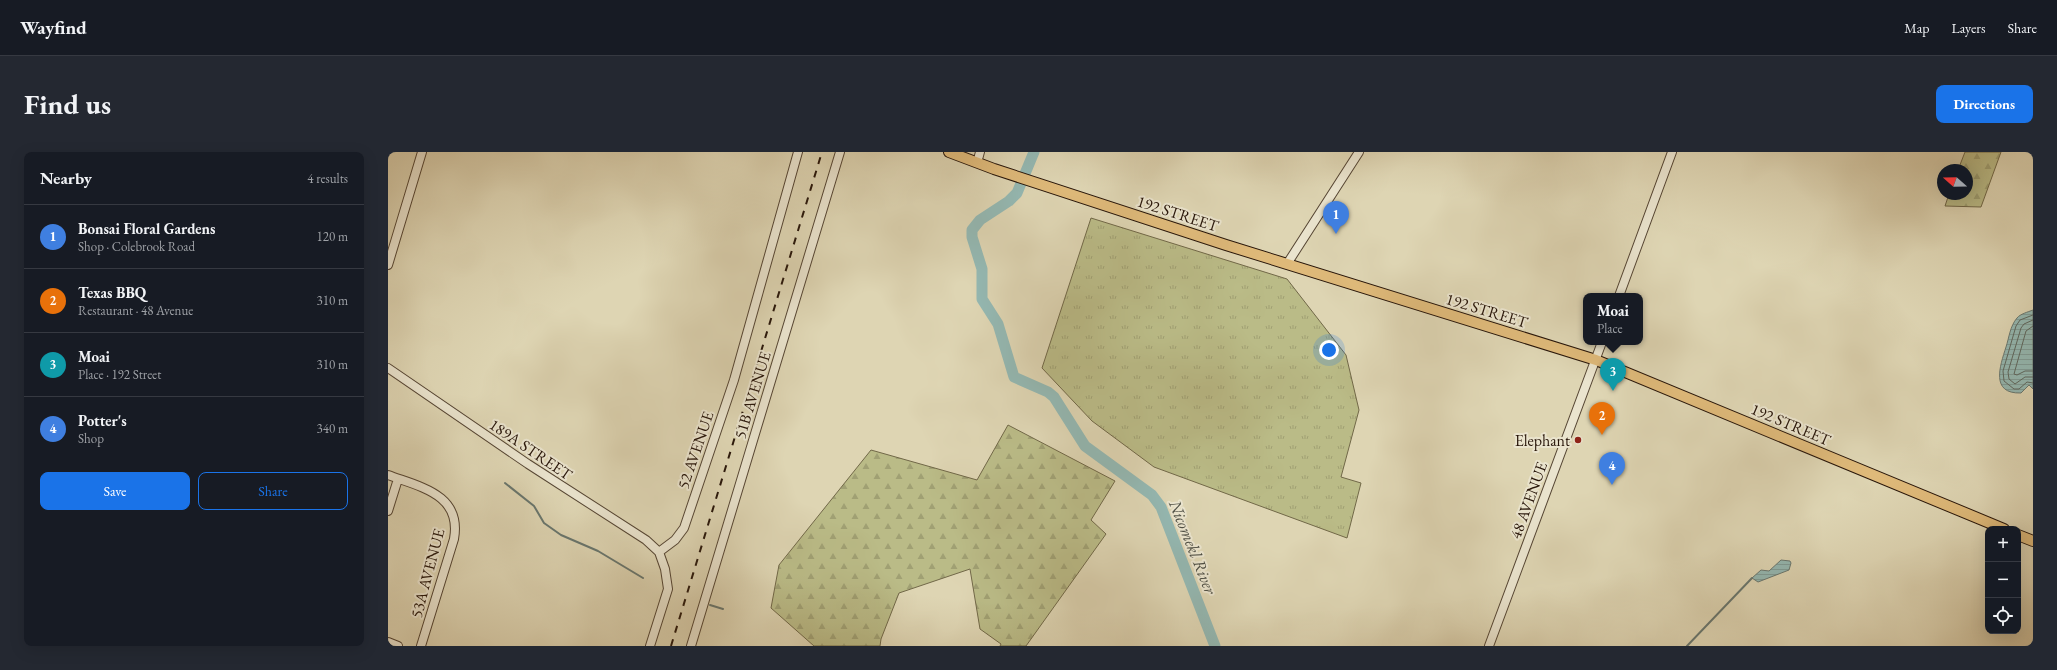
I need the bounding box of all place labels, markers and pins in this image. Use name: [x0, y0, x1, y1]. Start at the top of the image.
pin: 1: [1323, 201, 1349, 234]
pin: 3: [1600, 358, 1626, 391]
pin: 2: [1589, 402, 1615, 435]
place label: Elephant: [1515, 430, 1570, 451]
marker: Elephant: [1573, 435, 1583, 445]
pin: 4: [1599, 452, 1625, 485]

